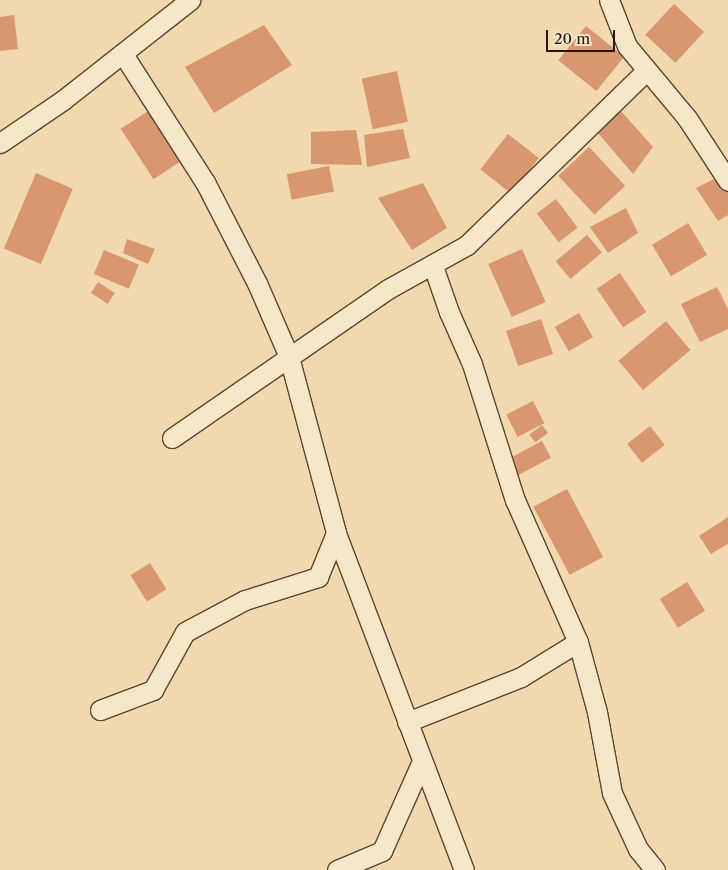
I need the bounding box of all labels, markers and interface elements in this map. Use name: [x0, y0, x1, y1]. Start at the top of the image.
scale bar: [548, 20, 617, 52]
text: 20 m: [554, 29, 590, 48]

